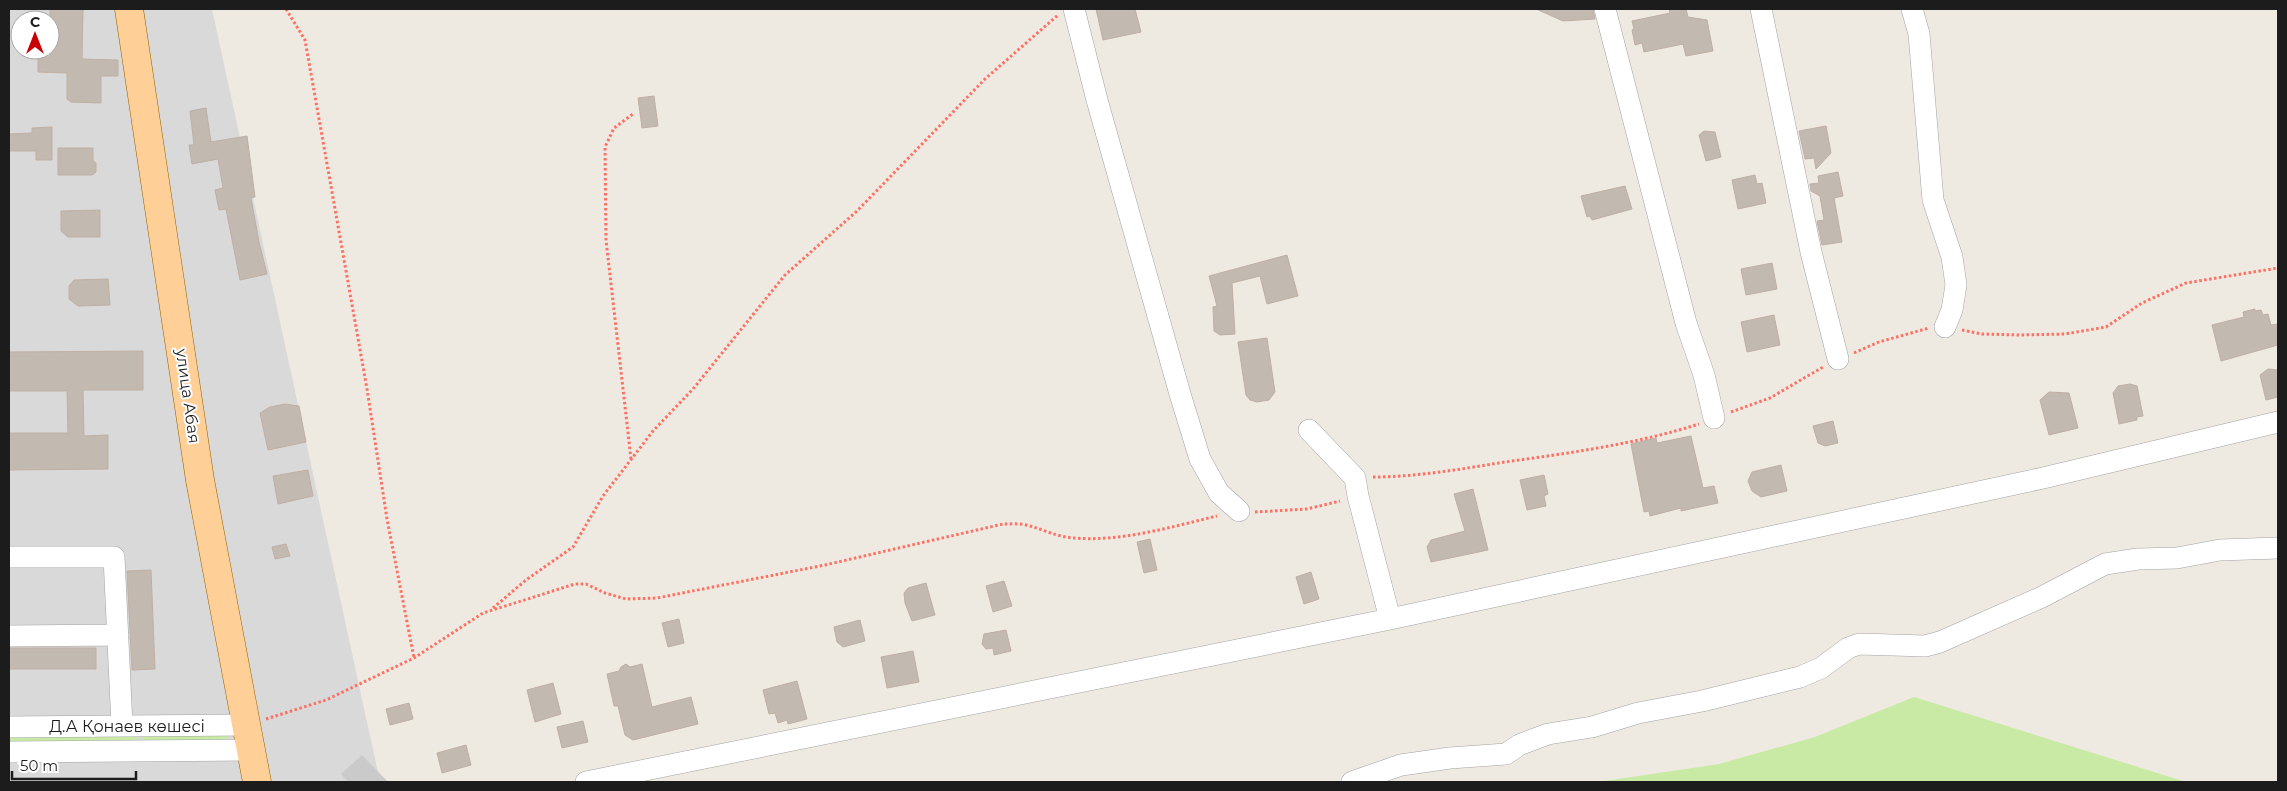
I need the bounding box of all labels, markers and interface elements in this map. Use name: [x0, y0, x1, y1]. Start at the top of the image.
north arrow: [10, 10, 60, 60]
text: С: [30, 13, 40, 31]
street label: улица Абая: [172, 346, 204, 445]
street label: Д.А Қонаев көшесі: [49, 717, 205, 736]
scale bar: [12, 748, 136, 780]
text: 50 m: [20, 756, 58, 775]

